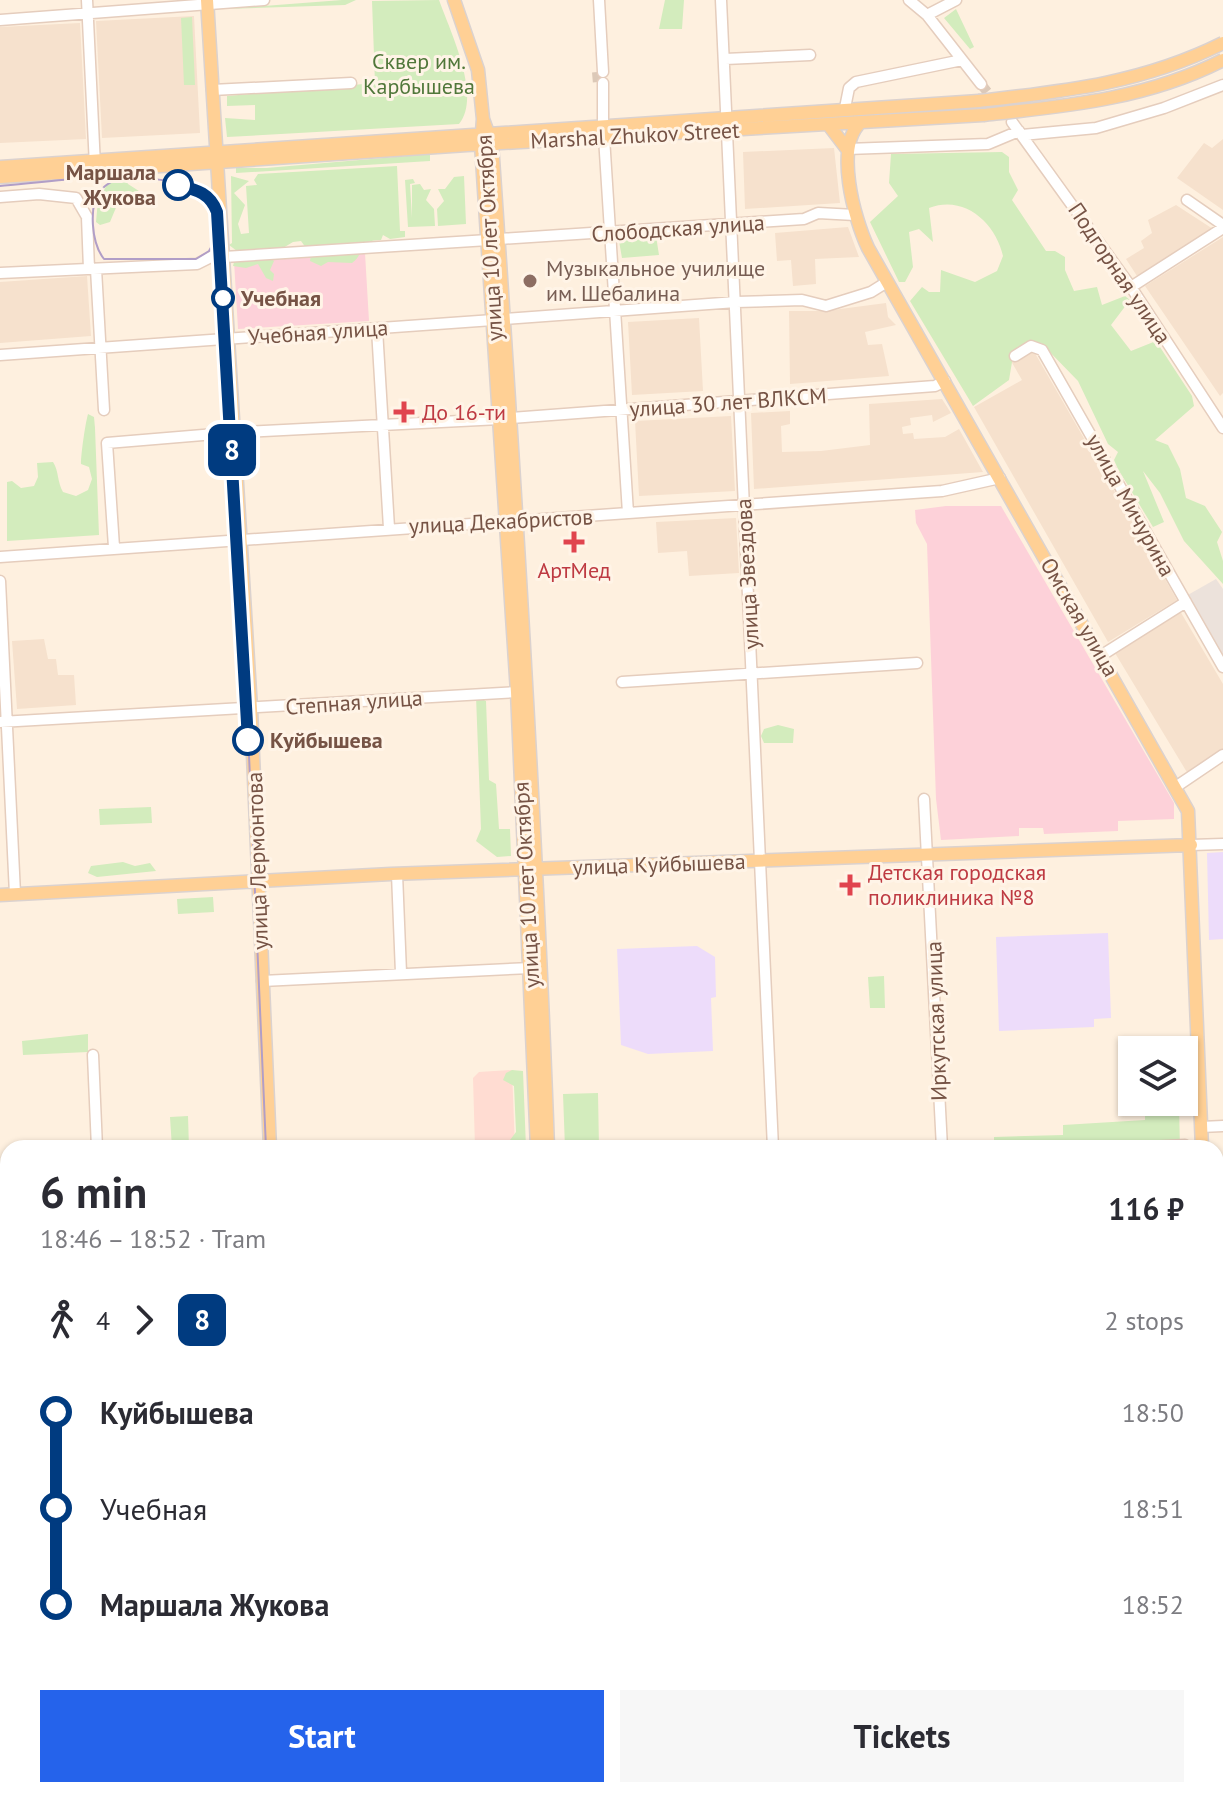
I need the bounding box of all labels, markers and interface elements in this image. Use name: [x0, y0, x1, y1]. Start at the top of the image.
park label: Сквер им. Карбышева: [363, 47, 475, 100]
street label: Marshal Zhukov Street: [530, 116, 741, 154]
street label: улица 10 лет Октября: [470, 134, 508, 342]
place label: Маршала Жукова: [66, 158, 156, 211]
marker: Маршала Жукова: [163, 170, 193, 200]
street label: Подгорная улица: [1062, 197, 1178, 349]
street label: Слободская улица: [590, 208, 766, 248]
place label: Музыкальное училище им. Шебалина: [546, 254, 765, 307]
marker: Музыкальное училище им. Шебалина: [521, 272, 539, 290]
place label: Учебная: [240, 284, 321, 312]
marker: Учебная: [212, 287, 234, 309]
street label: Учебная улица: [247, 313, 389, 351]
street label: улица 30 лет ВЛКСМ: [629, 381, 827, 423]
place label: До 16-ти: [422, 398, 506, 426]
marker: До 16-ти: [393, 401, 415, 423]
line badge: 8: [206, 424, 258, 476]
street label: улица Мичурина: [1080, 429, 1182, 581]
text: 8: [224, 431, 240, 468]
street label: улица Звездова: [729, 498, 765, 650]
street label: улица Декабристов: [408, 502, 594, 540]
marker: АртМед: [563, 531, 585, 553]
street label: Омская улица: [1035, 552, 1125, 682]
place label: АртМед: [537, 556, 611, 584]
street label: Степная улица: [284, 683, 424, 721]
marker: Куйбышева: [233, 725, 263, 755]
place label: Куйбышева: [270, 726, 383, 754]
street label: улица Лермонтова: [240, 771, 274, 951]
street label: улица 10 лет Октября: [507, 781, 545, 989]
street label: улица Куйбышева: [572, 847, 746, 881]
place label: Детская городская поликлиника №8: [868, 858, 1046, 911]
marker: Детская городская поликлиника №8: [839, 874, 861, 896]
street label: Иркутская улица: [919, 941, 953, 1101]
map controls: [1118, 1036, 1198, 1116]
button: layers: [1118, 1036, 1198, 1116]
text: 6 min: [40, 1163, 147, 1220]
text: 116 ₽: [1108, 1189, 1184, 1228]
text: 18:46 – 18:52 · Tram: [40, 1222, 266, 1255]
icon: walk: [40, 1298, 84, 1342]
icon: forward: [122, 1298, 166, 1342]
text: 8: [194, 1301, 210, 1338]
text: 4: [96, 1304, 110, 1337]
text: 2 stops: [1104, 1304, 1184, 1337]
text: Куйбышева: [100, 1393, 254, 1432]
text: 18:50: [1122, 1396, 1184, 1429]
text: Учебная: [100, 1489, 207, 1528]
text: 18:51: [1122, 1492, 1184, 1525]
text: Маршала Жукова: [100, 1585, 329, 1624]
text: 18:52: [1122, 1588, 1184, 1621]
button: Start: [40, 1690, 604, 1782]
button: Tickets: [620, 1690, 1184, 1782]

